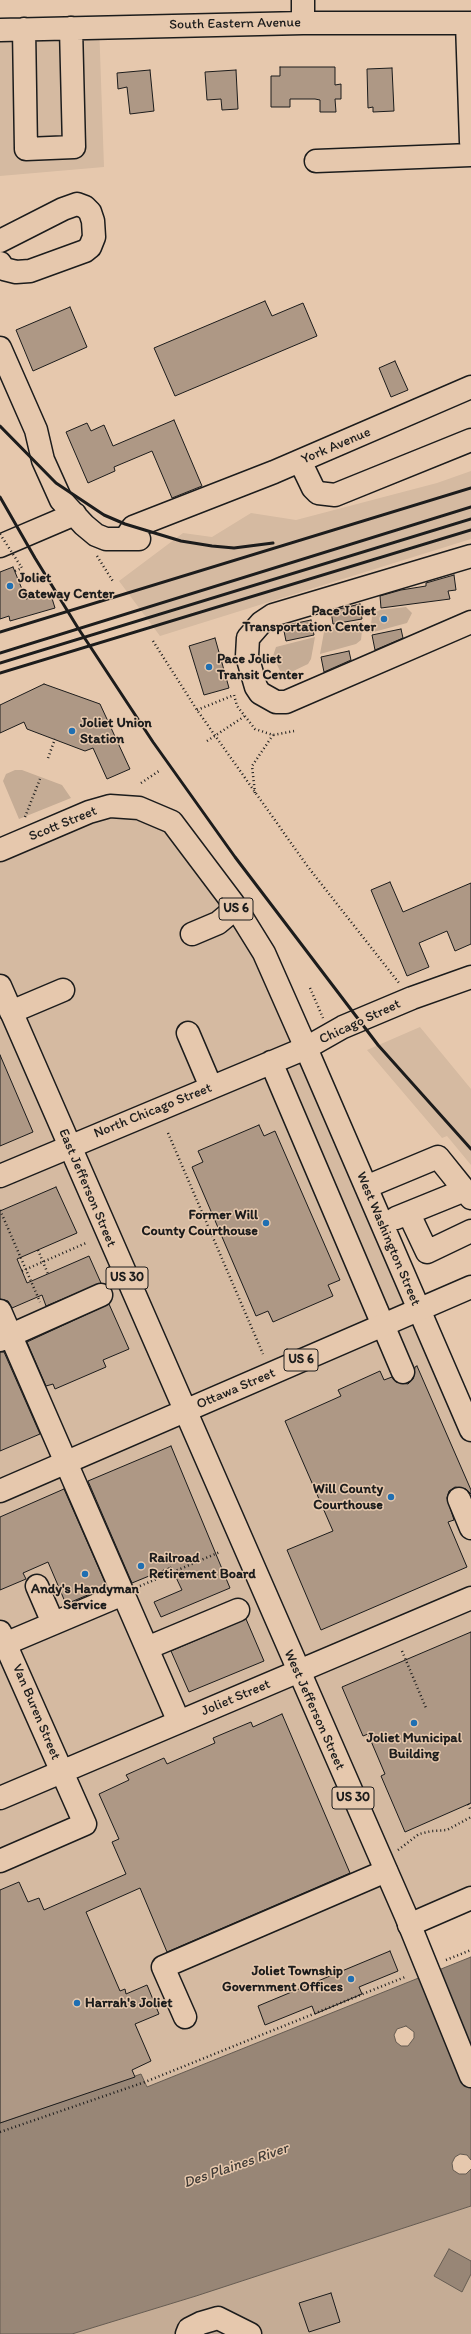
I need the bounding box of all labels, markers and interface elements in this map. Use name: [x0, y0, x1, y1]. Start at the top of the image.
street label: South Eastern Avenue: [169, 14, 301, 34]
street label: York Avenue: [299, 424, 373, 468]
place label: Joliet Gateway Center: [18, 570, 114, 602]
marker: Joliet Gateway Center: [5, 581, 15, 591]
place label: Pace Joliet Transportation Center: [243, 603, 376, 636]
marker: Pace Joliet Transportation Center: [379, 614, 389, 624]
place label: Pace Joliet Transit Center: [217, 651, 303, 684]
marker: Pace Joliet Transit Center: [204, 662, 214, 672]
place label: Joliet Union Station: [80, 715, 152, 748]
marker: Joliet Union Station: [67, 726, 77, 736]
street label: Scott Street: [27, 803, 99, 845]
road number: US 6: [219, 898, 253, 920]
street label: Chicago Street: [317, 996, 403, 1048]
street label: North Chicago Street: [92, 1080, 214, 1142]
street label: East Jefferson Street: [54, 1126, 120, 1250]
street label: West Washington Street: [352, 1169, 424, 1309]
place label: Former Will County Courthouse: [141, 1207, 258, 1240]
marker: Former Will County Courthouse: [261, 1218, 271, 1228]
road number: US 30: [106, 1267, 148, 1289]
road number: US 6: [284, 1349, 318, 1371]
street label: Ottawa Street: [194, 1365, 278, 1413]
place label: Will County Courthouse: [313, 1481, 383, 1514]
marker: Will County Courthouse: [386, 1492, 396, 1502]
place label: Railroad Retirement Board: [149, 1550, 256, 1582]
marker: Railroad Retirement Board: [136, 1561, 146, 1571]
marker: Andy's Handyman Service: [80, 1569, 90, 1579]
place label: Andy's Handyman Service: [31, 1581, 139, 1614]
street label: West Jefferson Street: [280, 1647, 348, 1773]
street label: Van Buren Street: [8, 1661, 64, 1763]
street label: Joliet Street: [199, 1676, 273, 1720]
marker: Joliet Municipal Building: [409, 1718, 419, 1728]
place label: Joliet Municipal Building: [366, 1730, 462, 1762]
road number: US 30: [332, 1787, 374, 1809]
place label: Joliet Township Government Offices: [222, 1963, 343, 1996]
marker: Joliet Township Government Offices: [346, 1974, 356, 1984]
place label: Harrah's Joliet: [85, 1995, 172, 2011]
marker: Harrah's Joliet: [72, 1998, 82, 2008]
water label: Des Plaines River: [181, 2140, 291, 2192]

